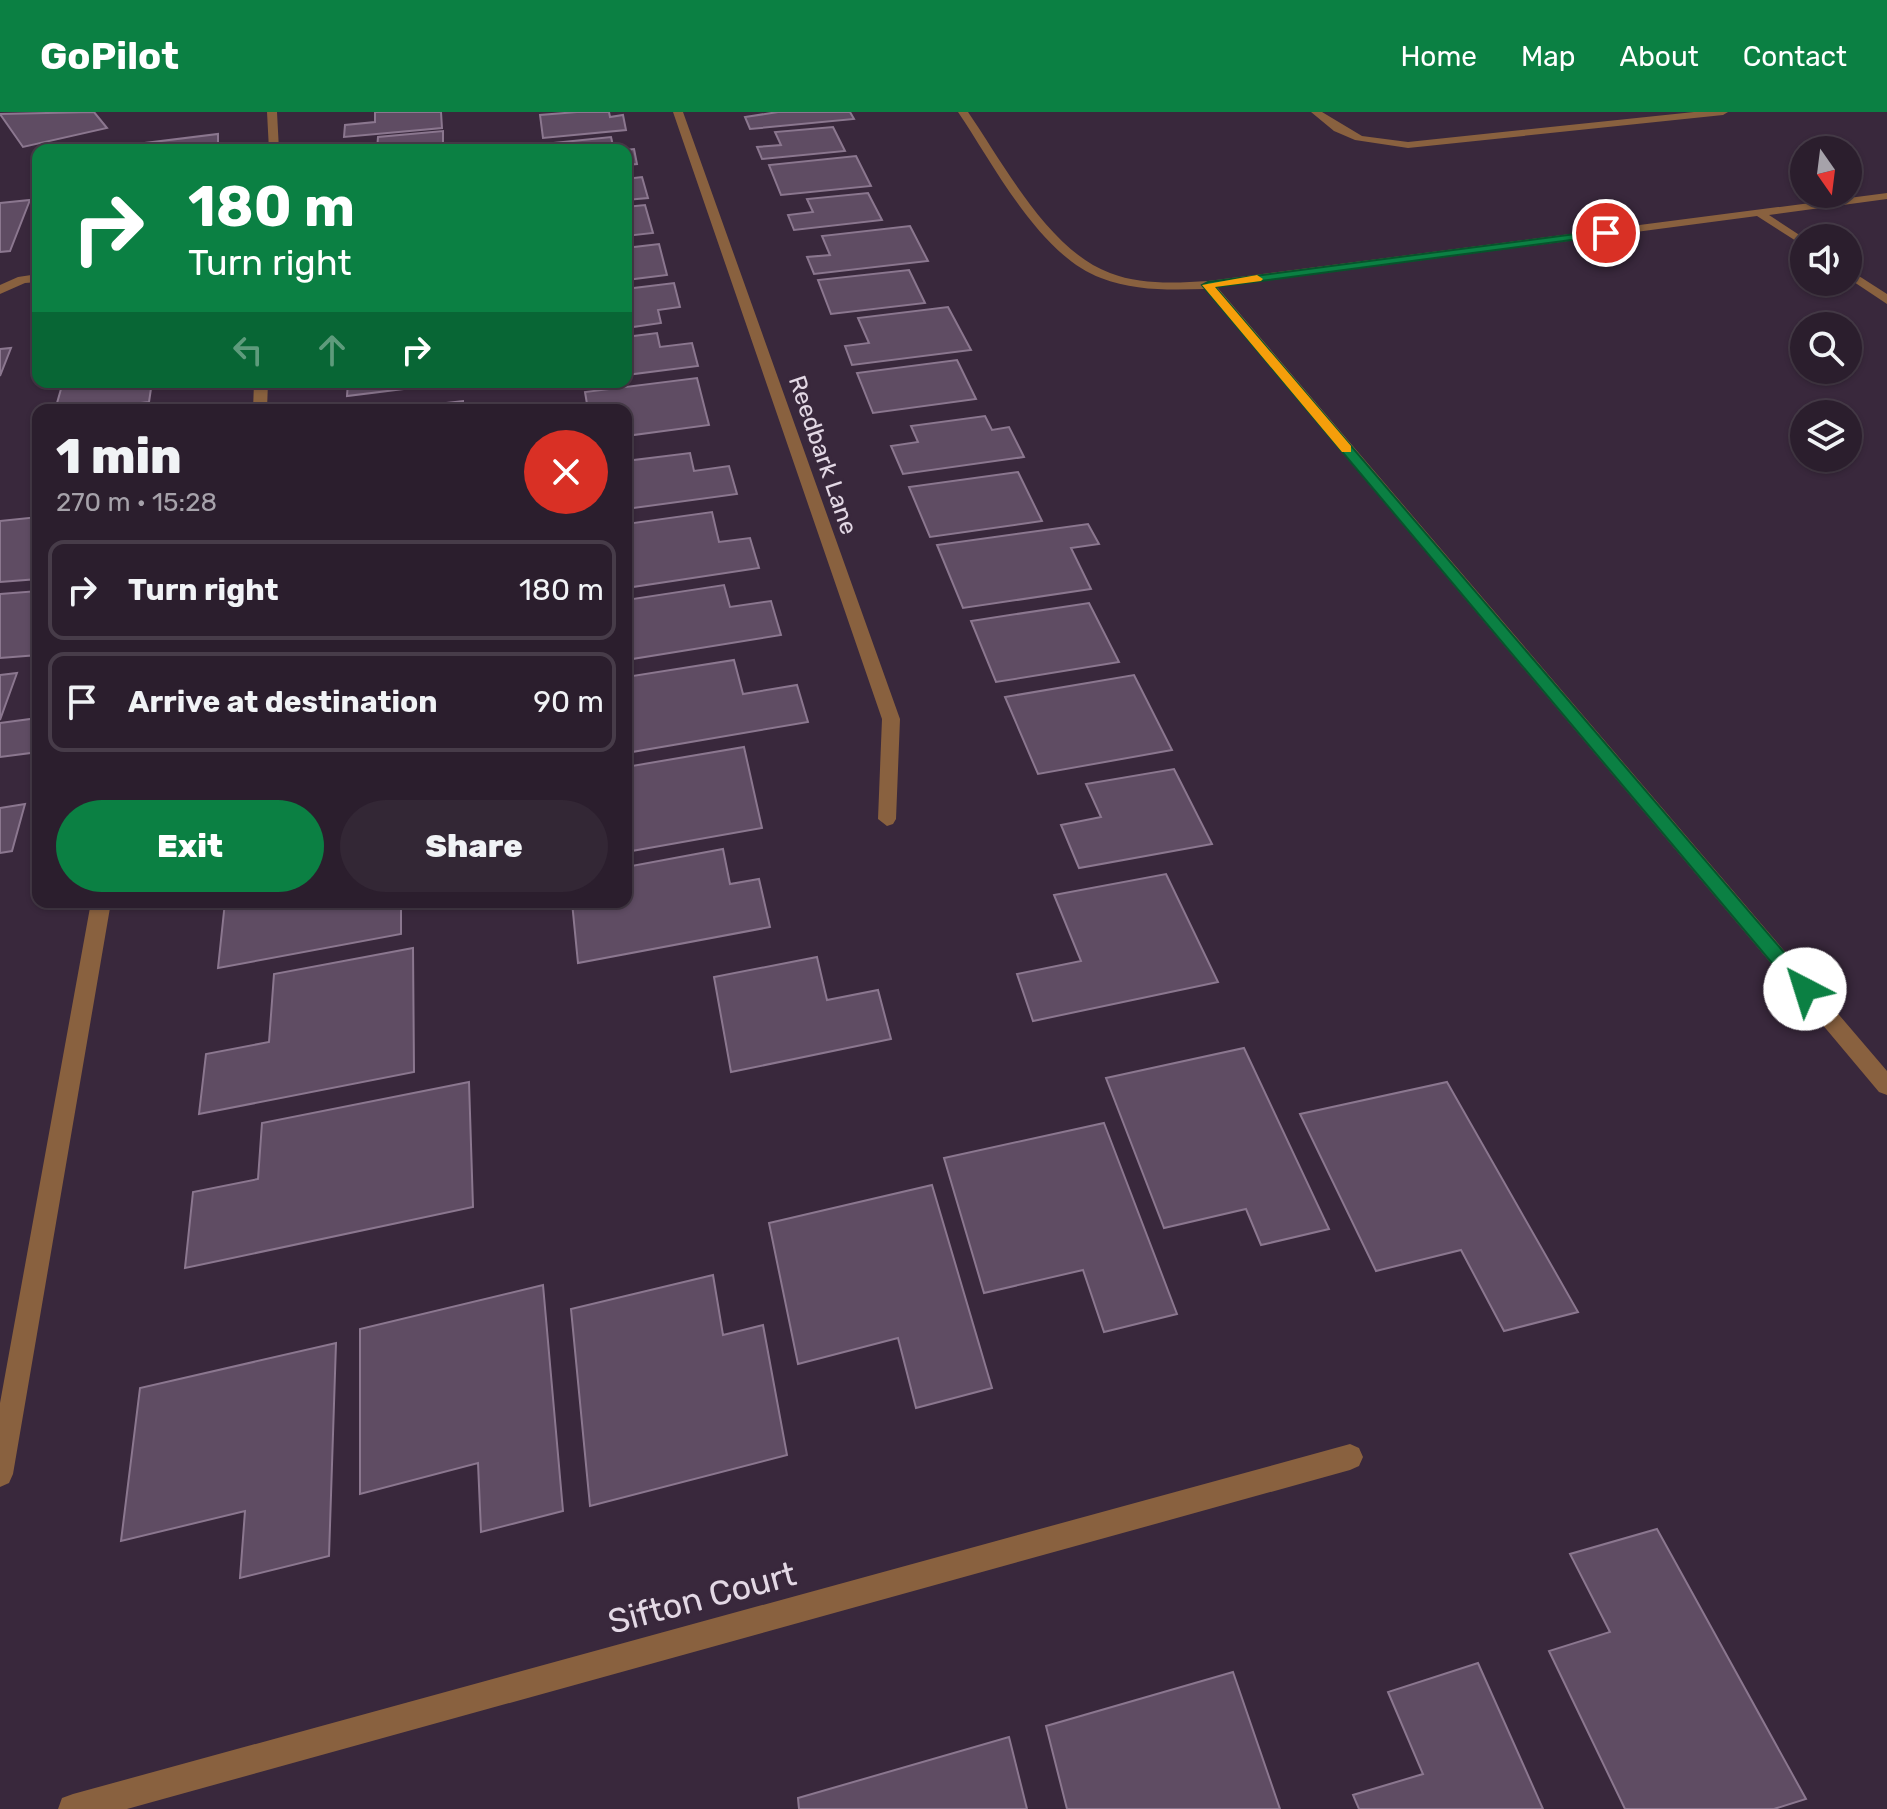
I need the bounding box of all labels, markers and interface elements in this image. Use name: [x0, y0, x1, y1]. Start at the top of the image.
text: GoPilot: [40, 33, 179, 79]
text: Home: [1400, 40, 1477, 73]
text: Map: [1521, 40, 1575, 73]
text: About: [1619, 40, 1699, 73]
text: Contact: [1743, 40, 1847, 73]
north arrow: [1790, 136, 1862, 208]
map controls: [1790, 136, 1862, 472]
text: 180 m: [188, 174, 355, 240]
icon: right: [56, 176, 160, 280]
pin: [1572, 199, 1640, 267]
icon: arrive: [1584, 211, 1628, 255]
button: sound: [1790, 224, 1862, 296]
text: Turn right: [188, 241, 352, 284]
button: search: [1790, 312, 1862, 384]
icon: left: [226, 328, 270, 372]
icon: ahead: [310, 328, 354, 372]
icon: right: [394, 328, 438, 372]
street label: Reedbark Lane: [783, 372, 863, 538]
button: layers: [1790, 400, 1862, 472]
text: 1 min: [56, 428, 182, 485]
button: close: [524, 430, 608, 514]
text: 270 m · 15:28: [56, 487, 217, 518]
icon: right: [60, 568, 104, 612]
text: Turn right: [128, 572, 279, 608]
text: 180 m: [519, 572, 604, 608]
icon: arrive: [60, 680, 104, 724]
text: Arrive at destination: [128, 684, 438, 720]
text: 90 m: [533, 684, 604, 720]
button: Exit: [56, 800, 324, 892]
button: Share: [340, 800, 608, 892]
position arrow: [1763, 947, 1847, 1031]
street label: Sifton Court: [603, 1553, 801, 1643]

